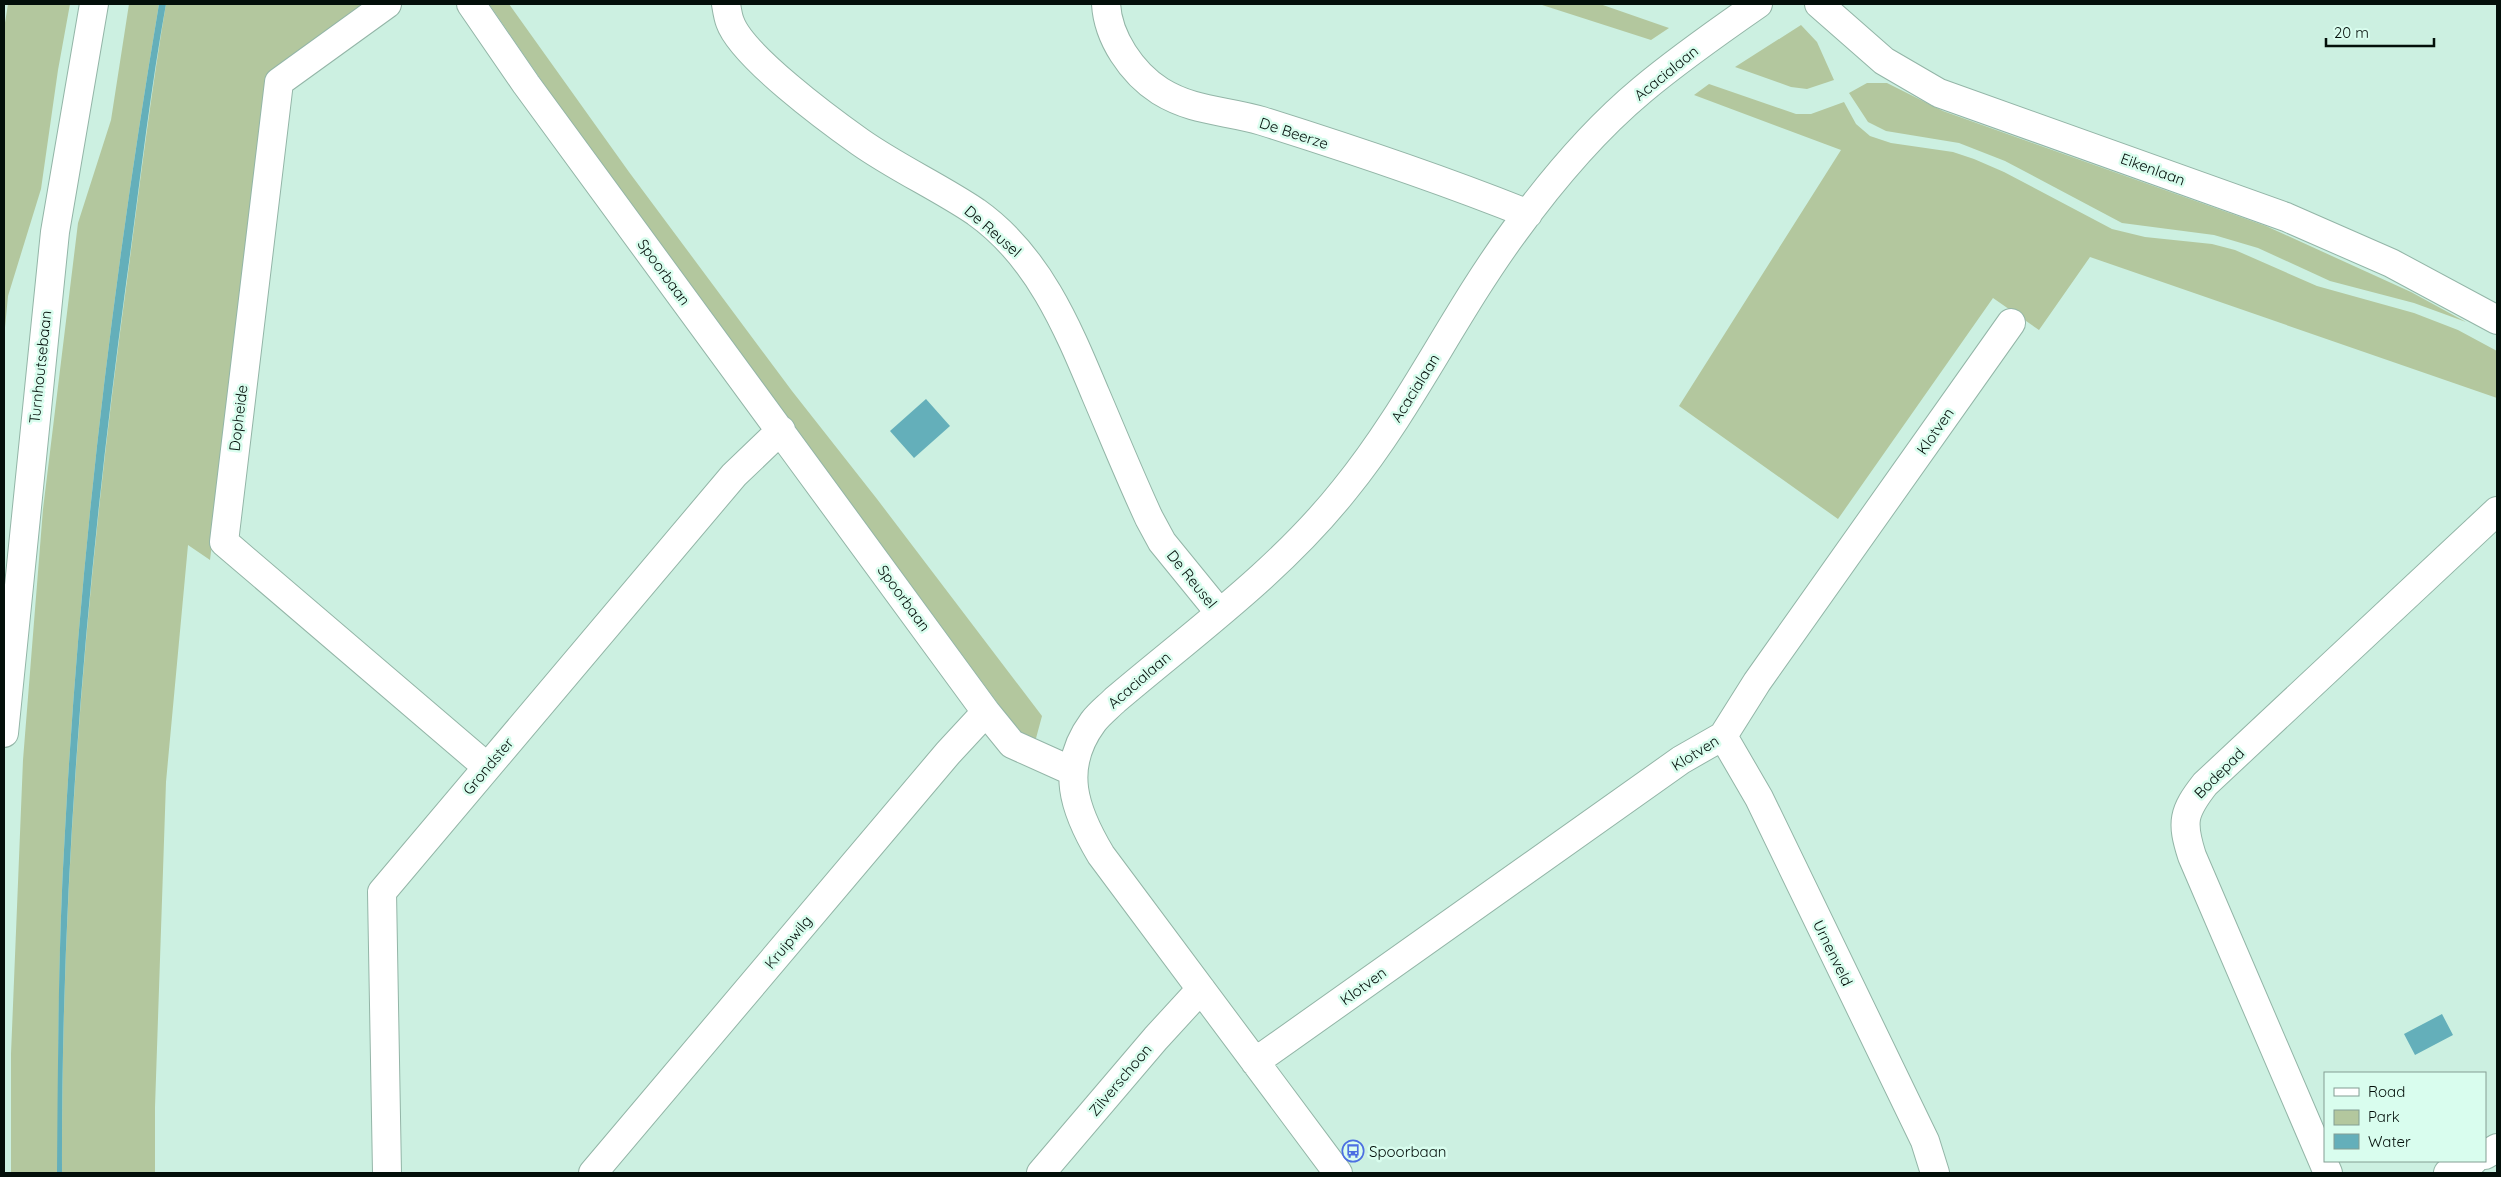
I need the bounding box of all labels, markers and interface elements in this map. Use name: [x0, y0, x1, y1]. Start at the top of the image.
scale bar: [2326, 15, 2434, 47]
text: 20 m: [2334, 23, 2369, 42]
street label: Acacialaan: [1630, 41, 1702, 105]
street label: De Beerze: [1257, 113, 1331, 153]
street label: Eikenlaan: [2118, 149, 2188, 189]
street label: De Reusel: [961, 201, 1025, 261]
street label: Spoorbaan: [634, 235, 694, 309]
street label: Turnhoutsebaan: [25, 310, 55, 424]
street label: Acacialaan: [1387, 350, 1443, 426]
street label: Dopheide: [224, 384, 252, 452]
street label: Klotven: [1912, 404, 1958, 458]
street label: De Reusel: [1163, 546, 1221, 612]
street label: Spoorbaan: [874, 561, 934, 635]
street label: Acacialaan: [1104, 648, 1174, 712]
street label: Klotven: [1668, 731, 1722, 775]
street label: Grondster: [459, 733, 518, 799]
street label: Bodepad: [2190, 744, 2248, 802]
street label: Kruipwilg: [760, 911, 816, 973]
street label: Urnenveld: [1809, 917, 1857, 989]
street label: Klotven: [1336, 963, 1390, 1009]
street label: Zilverschoon: [1084, 1040, 1156, 1120]
legend: [2324, 1072, 2486, 1162]
text: Road: [2368, 1082, 2405, 1101]
text: Park: [2368, 1107, 2400, 1126]
text: Water: [2368, 1132, 2411, 1151]
bus stop icon: Spoorbaan: [1341, 1139, 1365, 1163]
place label: Spoorbaan: [1369, 1142, 1447, 1161]

